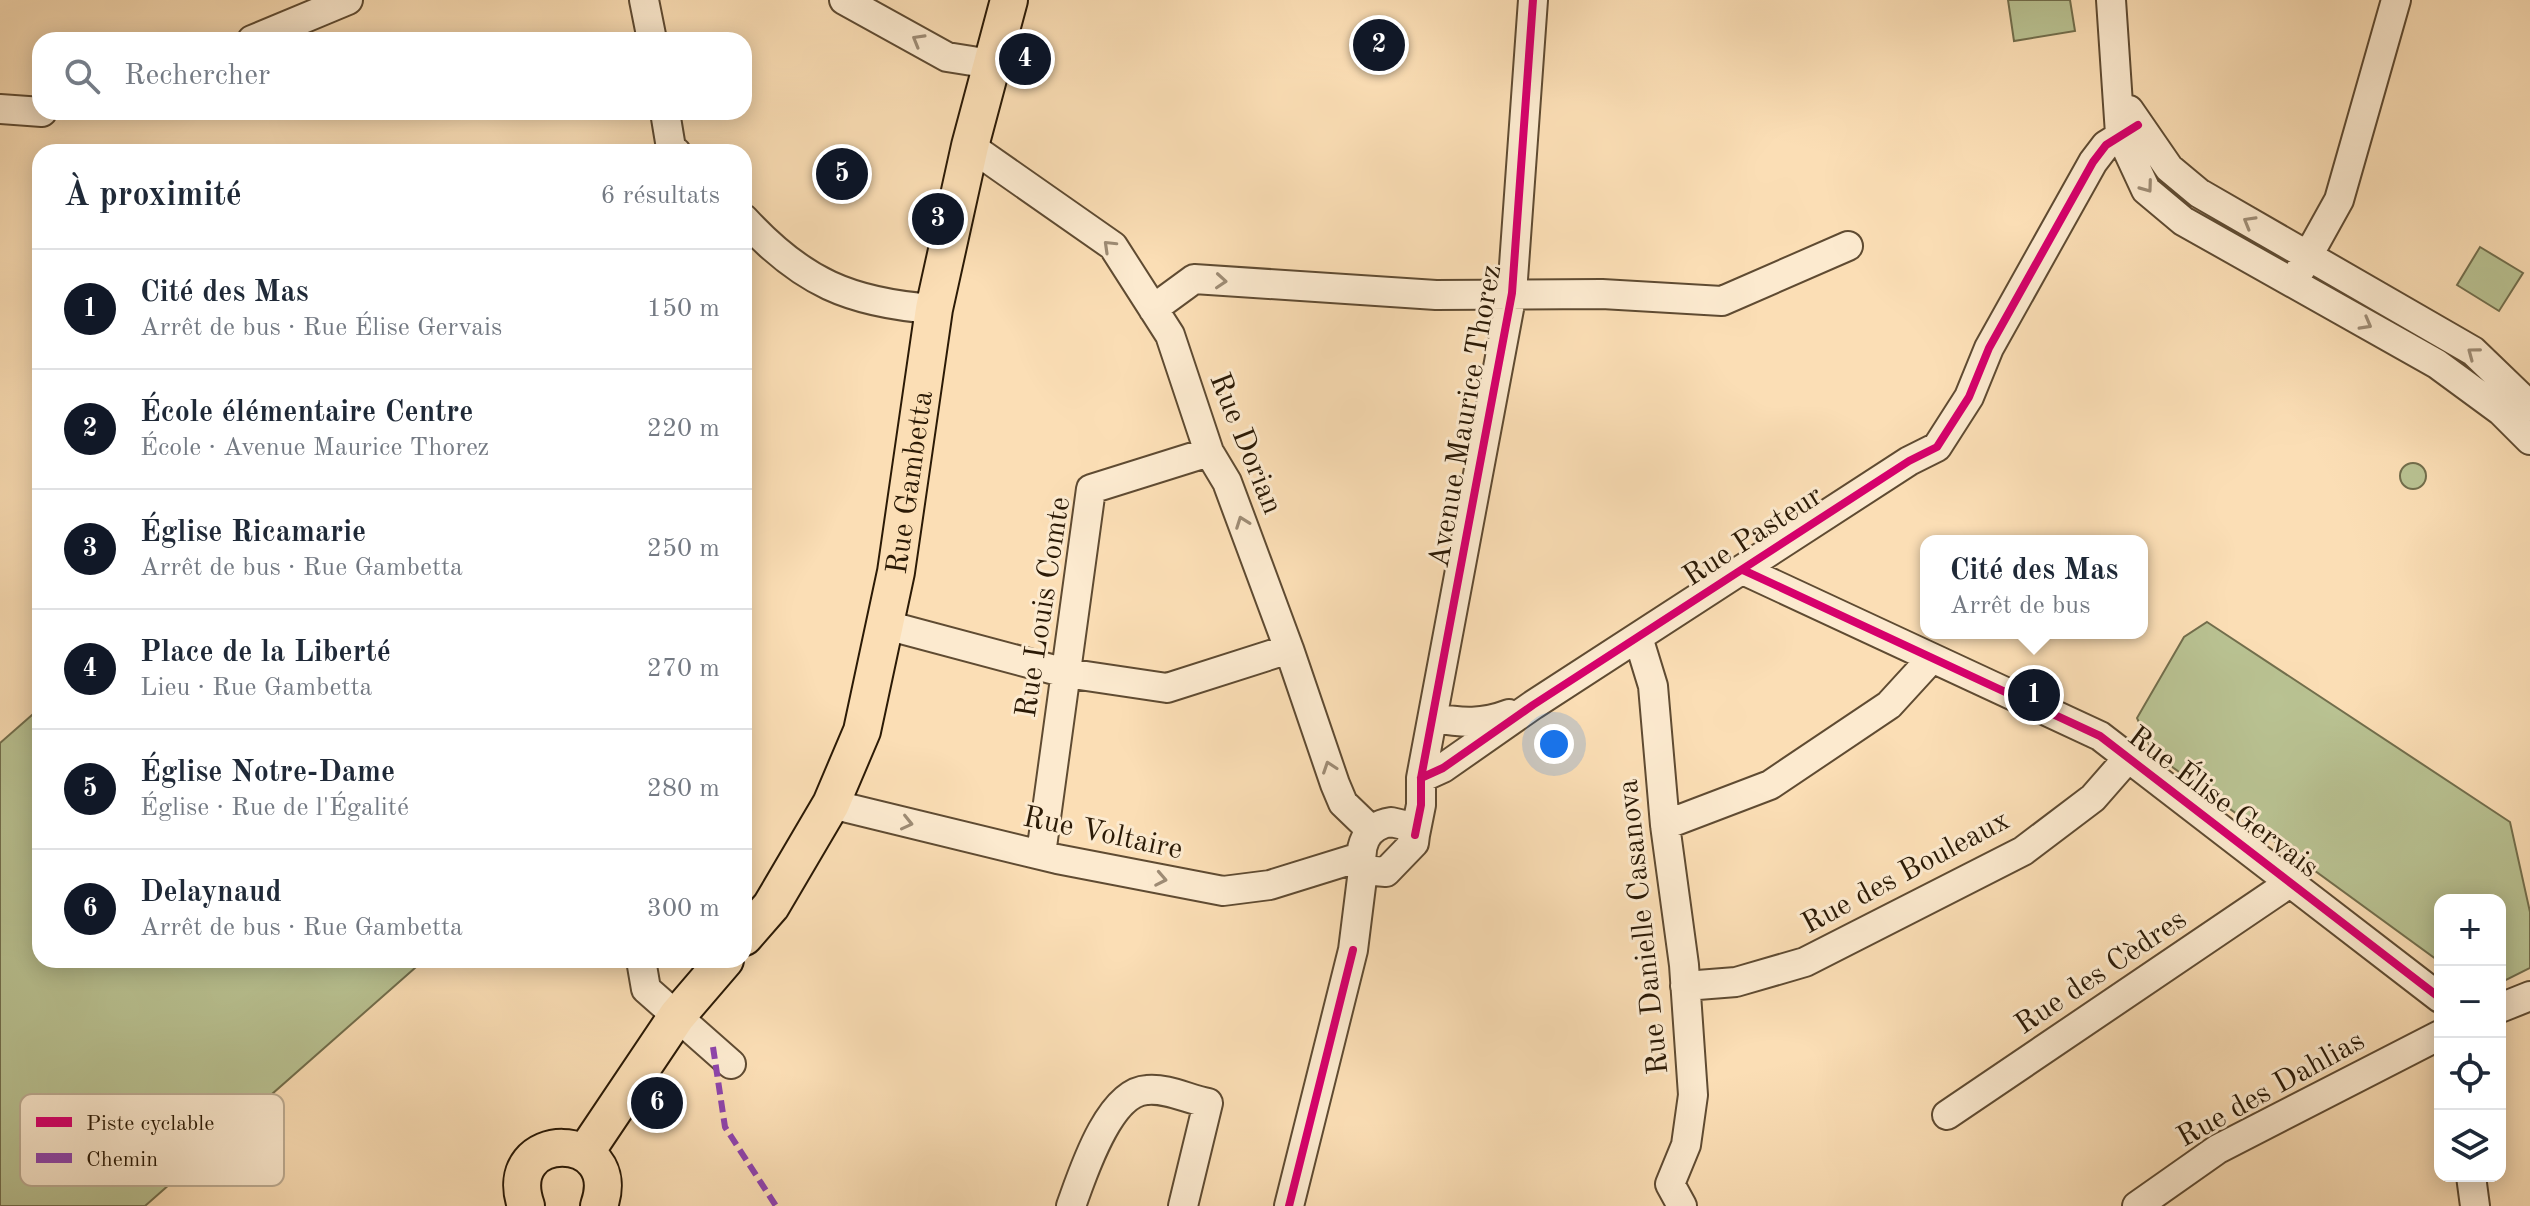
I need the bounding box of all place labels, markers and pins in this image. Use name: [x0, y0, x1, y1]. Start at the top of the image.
pin: 2: [1353, 15, 1405, 75]
pin: 4: [999, 29, 1051, 89]
pin: 5: [816, 144, 868, 204]
pin: 3: [912, 189, 964, 249]
pin: 1: [2008, 665, 2060, 725]
pin: 6: [631, 1073, 683, 1133]

